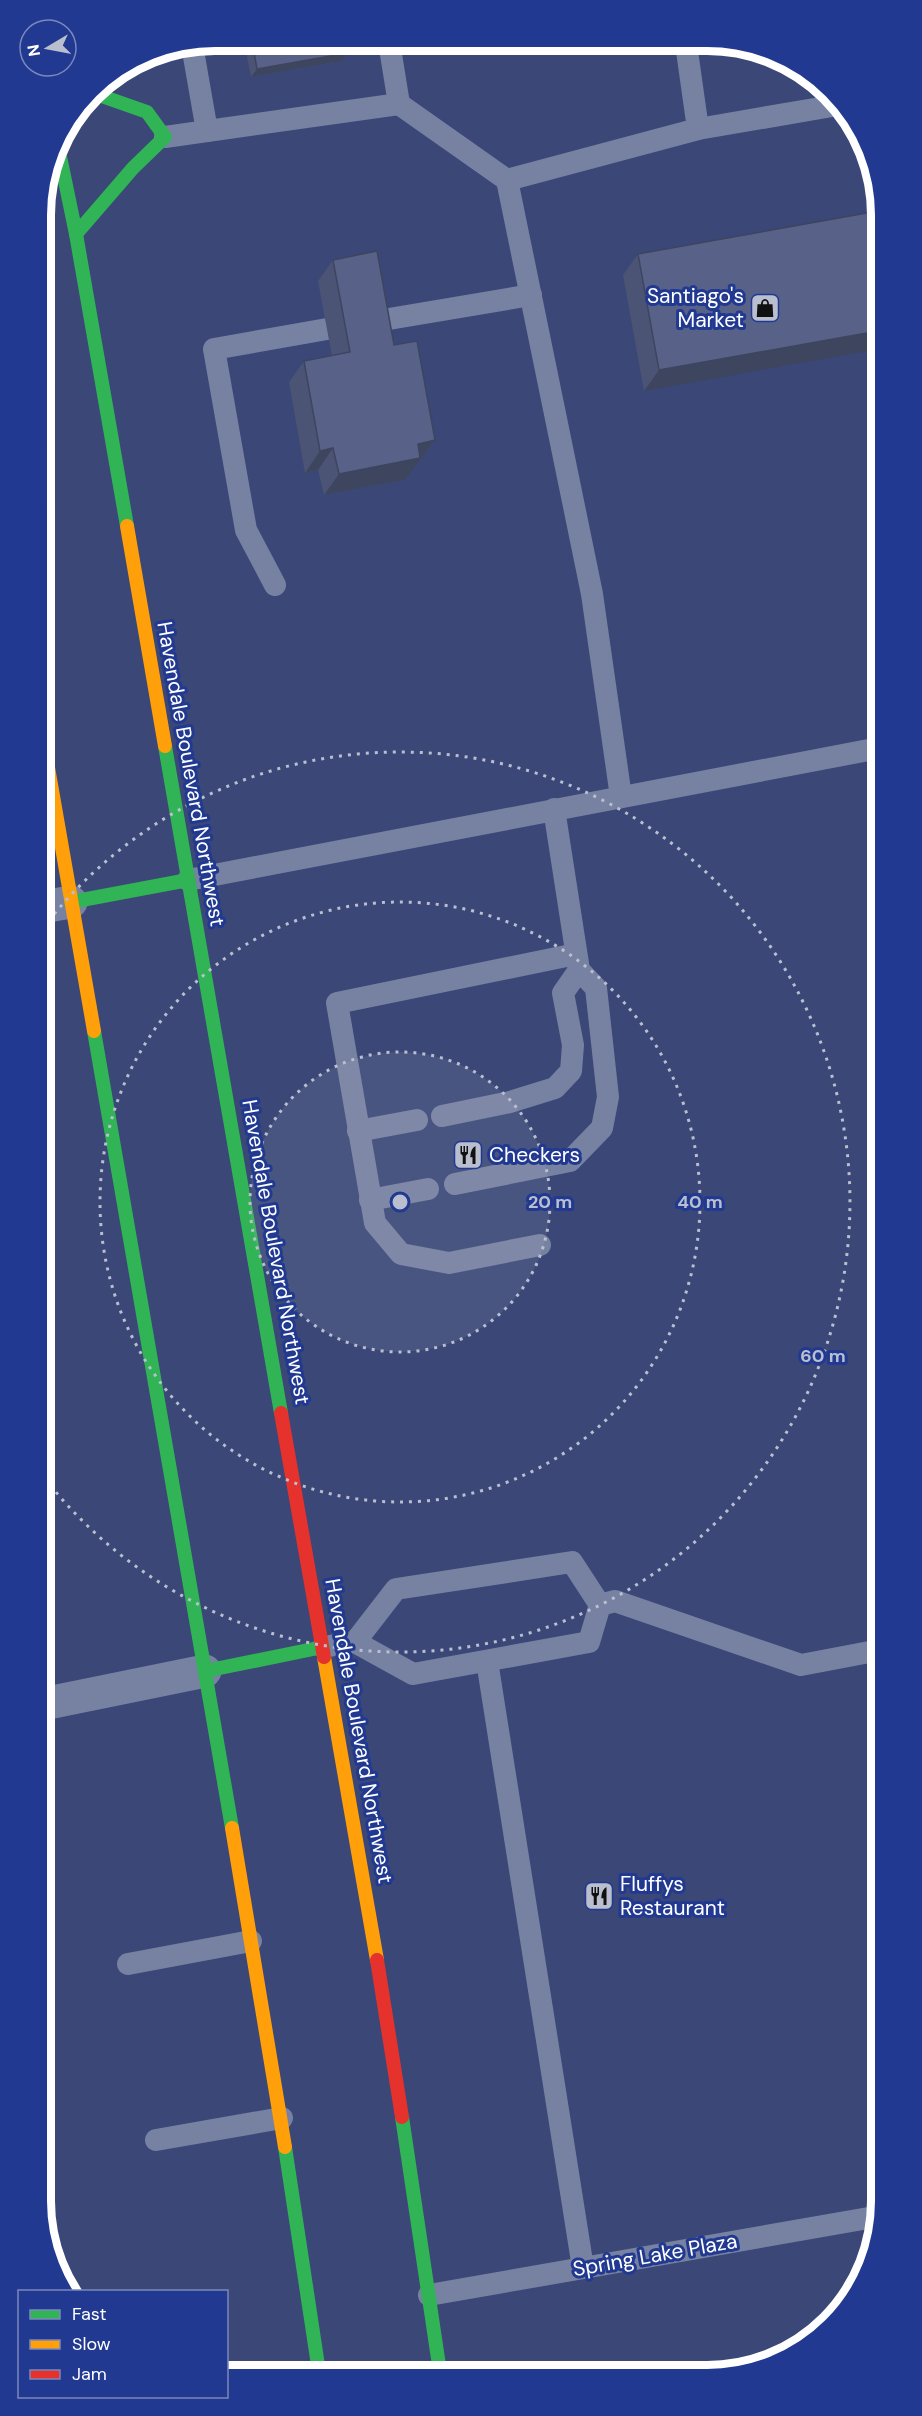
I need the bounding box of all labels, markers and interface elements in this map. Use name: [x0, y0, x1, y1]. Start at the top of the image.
north arrow: [18, 18, 78, 78]
text: N: [22, 43, 45, 58]
place label: Santiago's Market: [647, 282, 744, 334]
shop icon: Santiago's Market: [749, 292, 781, 324]
street label: Havendale Boulevard Northwest: [150, 619, 232, 929]
street label: Havendale Boulevard Northwest: [235, 1097, 317, 1407]
restaurant icon: Checkers: [452, 1139, 484, 1171]
place label: Checkers: [489, 1141, 580, 1169]
text: 20 m: [528, 1190, 572, 1214]
text: 40 m: [677, 1190, 723, 1214]
centre of rings: [390, 1192, 410, 1212]
text: 60 m: [800, 1344, 846, 1368]
street label: Havendale Boulevard Northwest: [318, 1576, 400, 1886]
place label: Fluffys Restaurant: [620, 1870, 725, 1922]
restaurant icon: Fluffys Restaurant: [583, 1880, 615, 1912]
street label: Spring Lake Plaza: [571, 2227, 739, 2283]
legend: [18, 2290, 228, 2398]
text: Fast: [72, 2302, 107, 2326]
text: Slow: [72, 2332, 111, 2356]
text: Jam: [72, 2362, 107, 2386]

